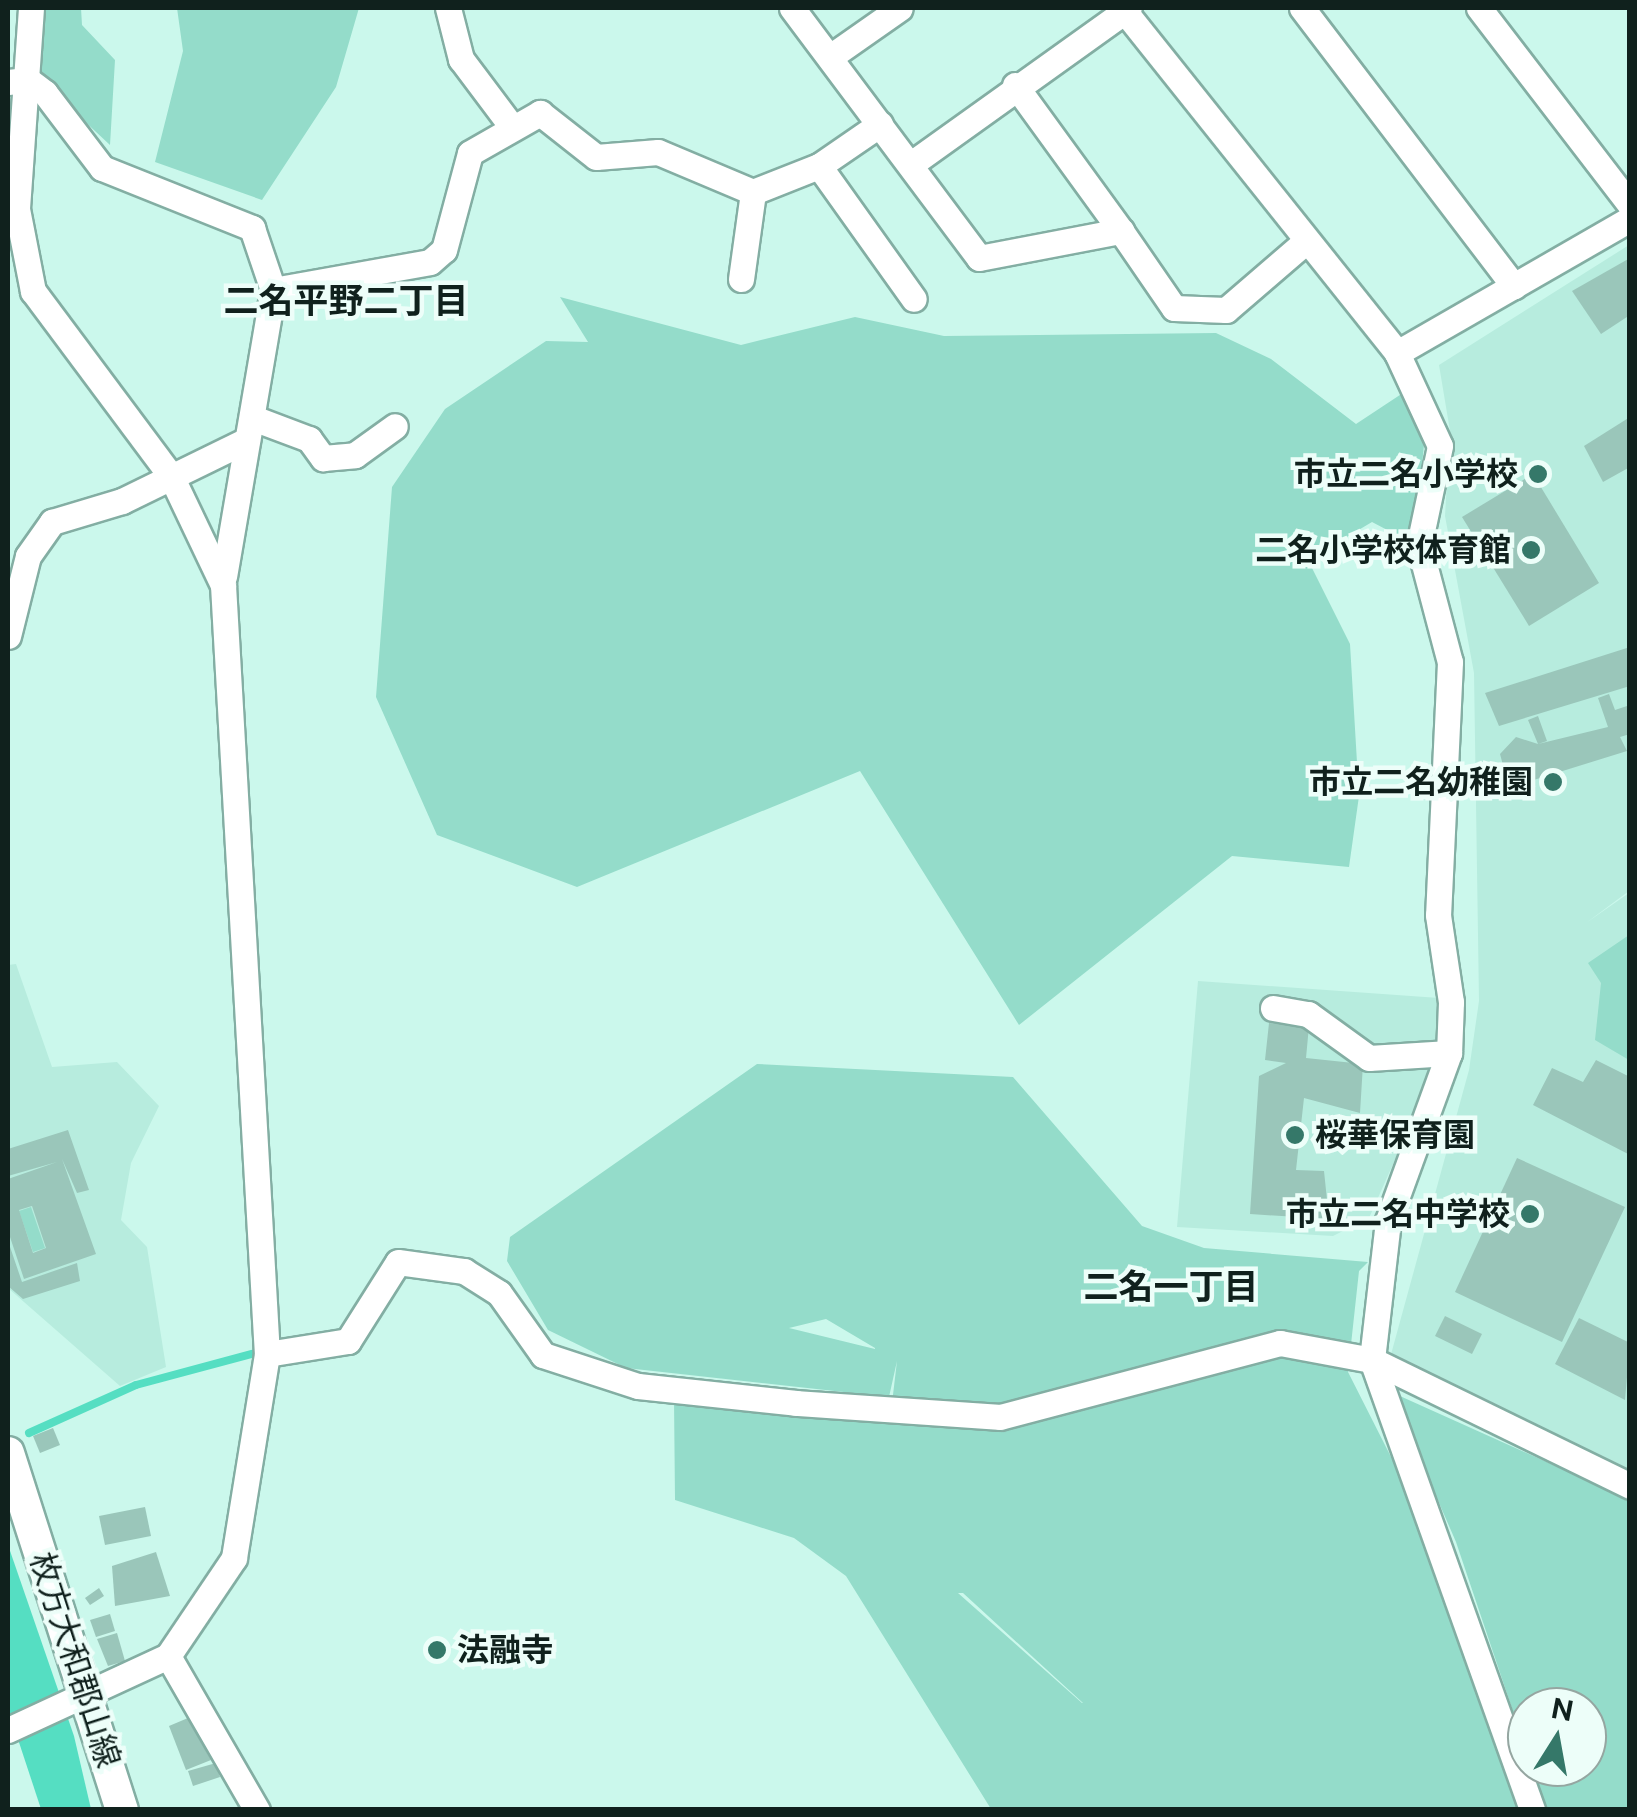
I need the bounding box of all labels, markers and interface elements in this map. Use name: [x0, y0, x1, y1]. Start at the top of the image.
district label: 二名平野二丁目: [224, 280, 468, 322]
place label: 市立二名小学校: [1294, 455, 1518, 493]
marker: 市立二名小学校: [1527, 463, 1549, 485]
place label: 二名小学校体育館: [1255, 531, 1511, 569]
marker: 二名小学校体育館: [1520, 539, 1542, 561]
place label: 市立二名幼稚園: [1309, 763, 1533, 801]
marker: 市立二名幼稚園: [1542, 771, 1564, 793]
place label: 桜華保育園: [1315, 1116, 1475, 1154]
marker: 桜華保育園: [1284, 1124, 1306, 1146]
place label: 市立二名中学校: [1286, 1195, 1510, 1233]
marker: 市立二名中学校: [1519, 1203, 1541, 1225]
district label: 二名一丁目: [1084, 1266, 1258, 1308]
street label: 枚方大和郡山線: [22, 1548, 128, 1772]
place label: 法融寺: [457, 1631, 553, 1669]
marker: 法融寺: [426, 1639, 448, 1661]
north arrow: [1507, 1687, 1607, 1787]
text: N: [1549, 1691, 1576, 1727]

